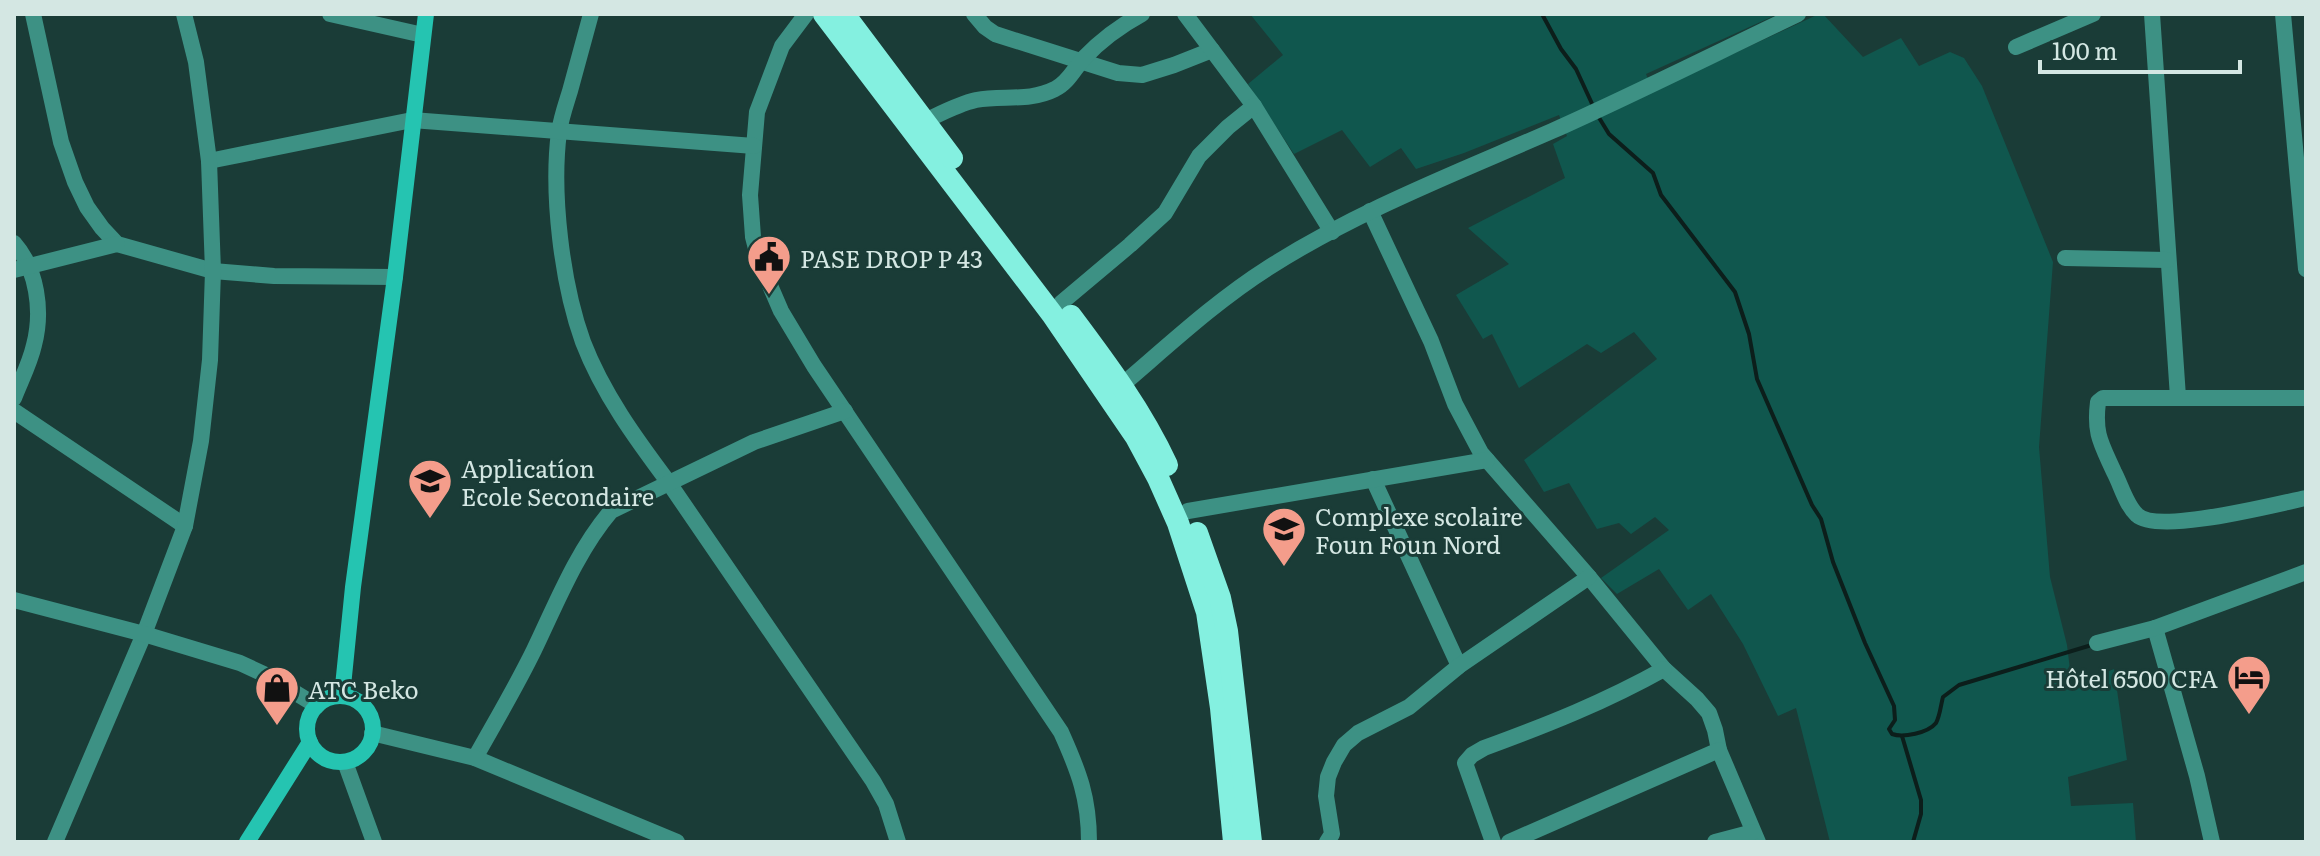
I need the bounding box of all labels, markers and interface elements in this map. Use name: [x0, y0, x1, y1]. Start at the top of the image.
scale bar: [2040, 24, 2240, 74]
text: 100 m: [2052, 32, 2118, 67]
public building icon: PASE DROP P 43: [745, 233, 793, 296]
place label: PASE DROP P 43: [800, 240, 983, 275]
place label: Applicatíon Ecole Secondaire: [461, 450, 654, 513]
school or university icon: Applicatíon Ecole Secondaire: [406, 457, 454, 520]
place label: Complexe scolaire Foun Foun Nord: [1315, 498, 1523, 561]
school or university icon: Complexe scolaire Foun Foun Nord: [1260, 505, 1308, 568]
hotel icon: Hôtel 6500 CFA: [2225, 653, 2273, 716]
place label: Hôtel 6500 CFA: [2045, 660, 2218, 695]
shop icon: ATC Beko: [253, 664, 301, 727]
place label: ATC Beko: [308, 671, 419, 706]

